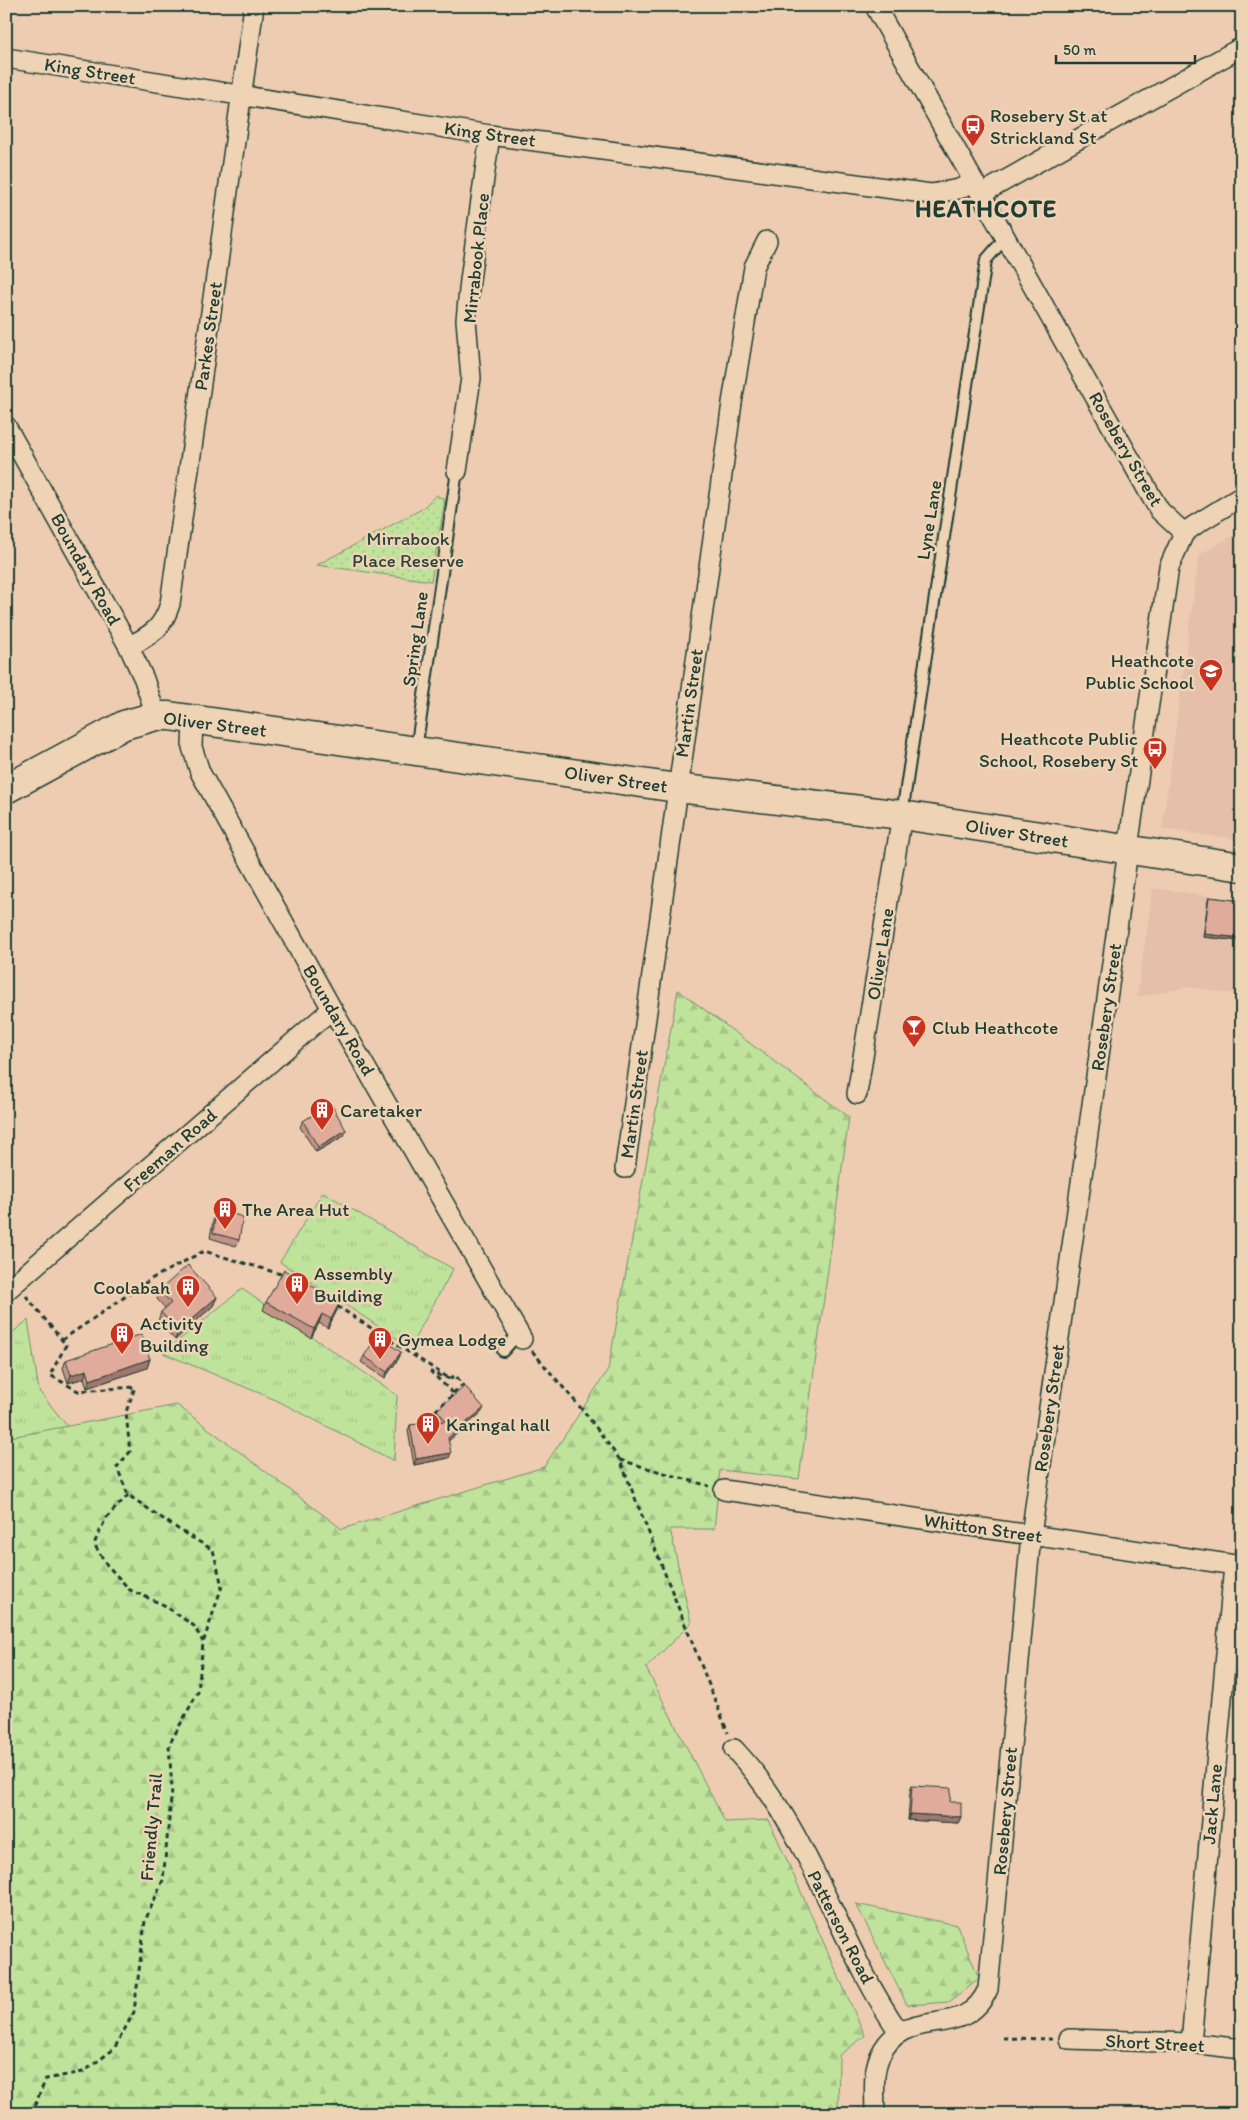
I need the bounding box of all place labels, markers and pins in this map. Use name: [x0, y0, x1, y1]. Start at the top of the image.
place label: Rosebery St at Strickland St: [990, 104, 1107, 149]
bus stop icon: Rosebery St at Strickland St: [960, 113, 986, 147]
place label: Heathcote Public School: [1085, 649, 1195, 694]
school or university icon: Heathcote Public School: [1198, 658, 1224, 692]
place label: Heathcote Public School, Rosebery St: [979, 727, 1138, 772]
bus stop icon: Heathcote Public School, Rosebery St: [1142, 736, 1168, 770]
bar icon: Club Heathcote: [901, 1014, 927, 1048]
place label: Club Heathcote: [932, 1016, 1058, 1039]
building icon: Caretaker: [309, 1097, 335, 1131]
place label: Caretaker: [340, 1099, 423, 1122]
building icon: The Area Hut: [212, 1196, 238, 1230]
place label: The Area Hut: [242, 1198, 350, 1221]
place label: Assembly Building: [314, 1262, 392, 1307]
building icon: Assembly Building: [284, 1271, 310, 1305]
building icon: Coolabah: [175, 1274, 201, 1308]
place label: Coolabah: [93, 1276, 170, 1299]
place label: Activity Building: [140, 1312, 209, 1357]
building icon: Activity Building: [109, 1321, 135, 1355]
building icon: Gymea Lodge: [367, 1326, 393, 1360]
place label: Gymea Lodge: [398, 1328, 506, 1351]
building icon: Karingal hall: [415, 1411, 441, 1445]
place label: Karingal hall: [446, 1413, 551, 1436]

